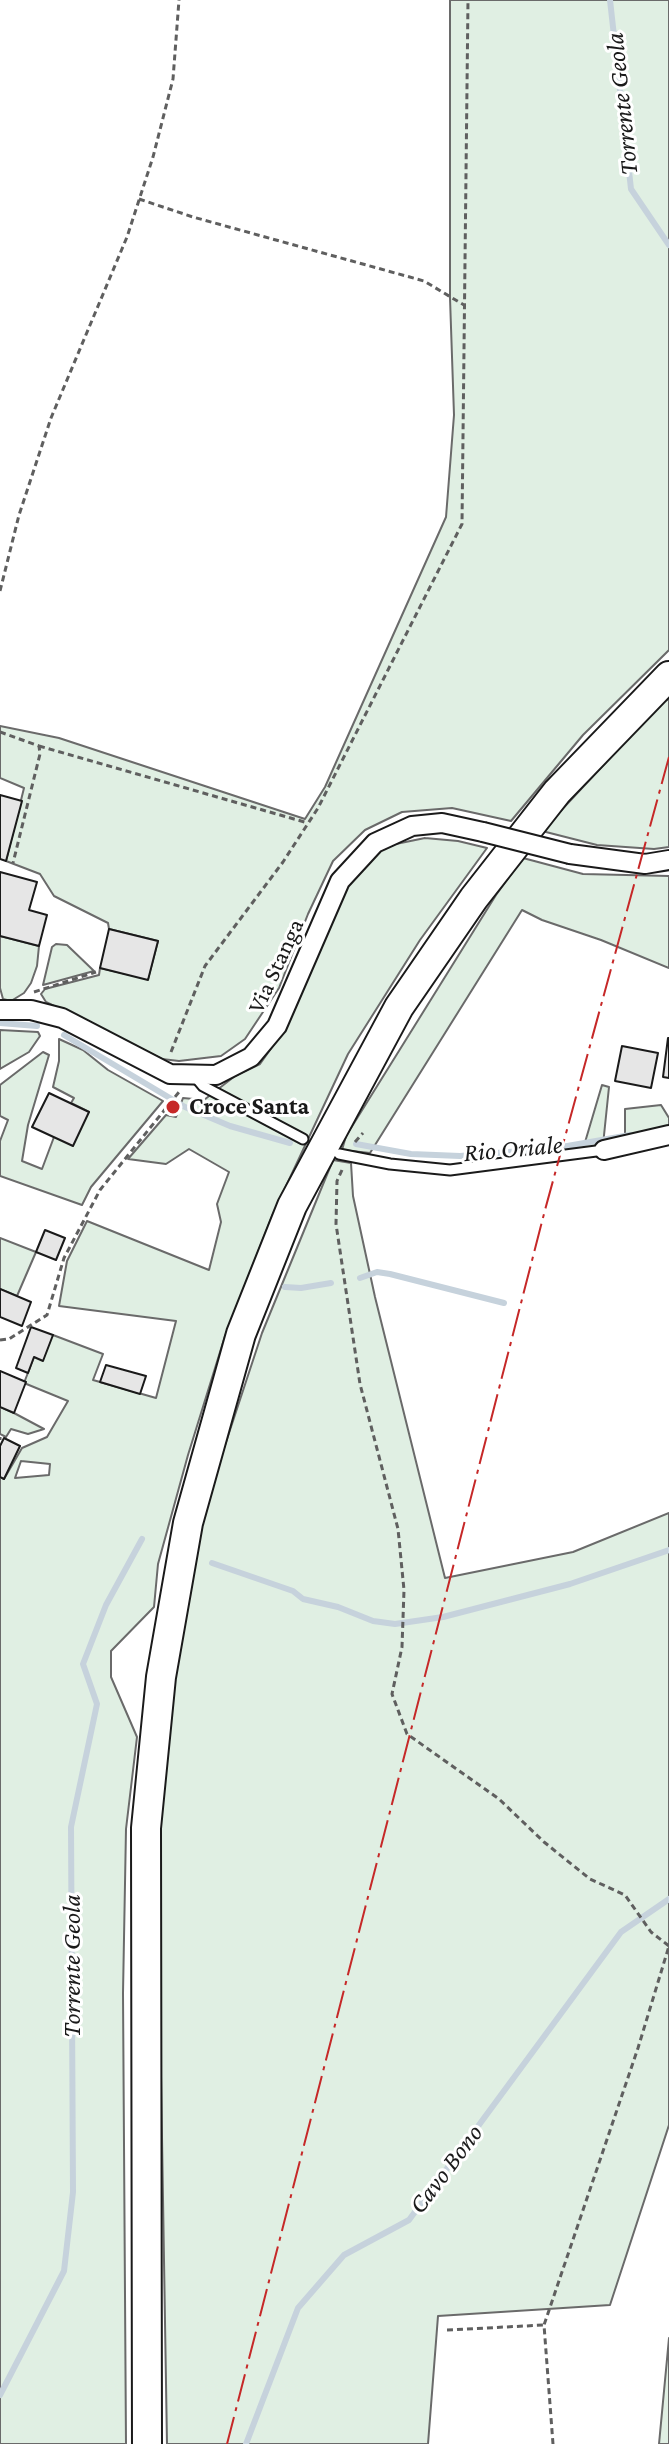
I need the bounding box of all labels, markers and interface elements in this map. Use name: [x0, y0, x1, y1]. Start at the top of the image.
water label: Torrente Geola: [599, 31, 645, 177]
street label: Via Stanga: [242, 914, 310, 1018]
place label: Croce Santa: [189, 1093, 309, 1121]
marker: Croce Santa: [164, 1098, 182, 1116]
water label: Rio Oriale: [462, 1129, 564, 1169]
water label: Torrente Geola: [56, 1894, 88, 2038]
water label: Cavo Bono: [402, 2118, 490, 2220]

